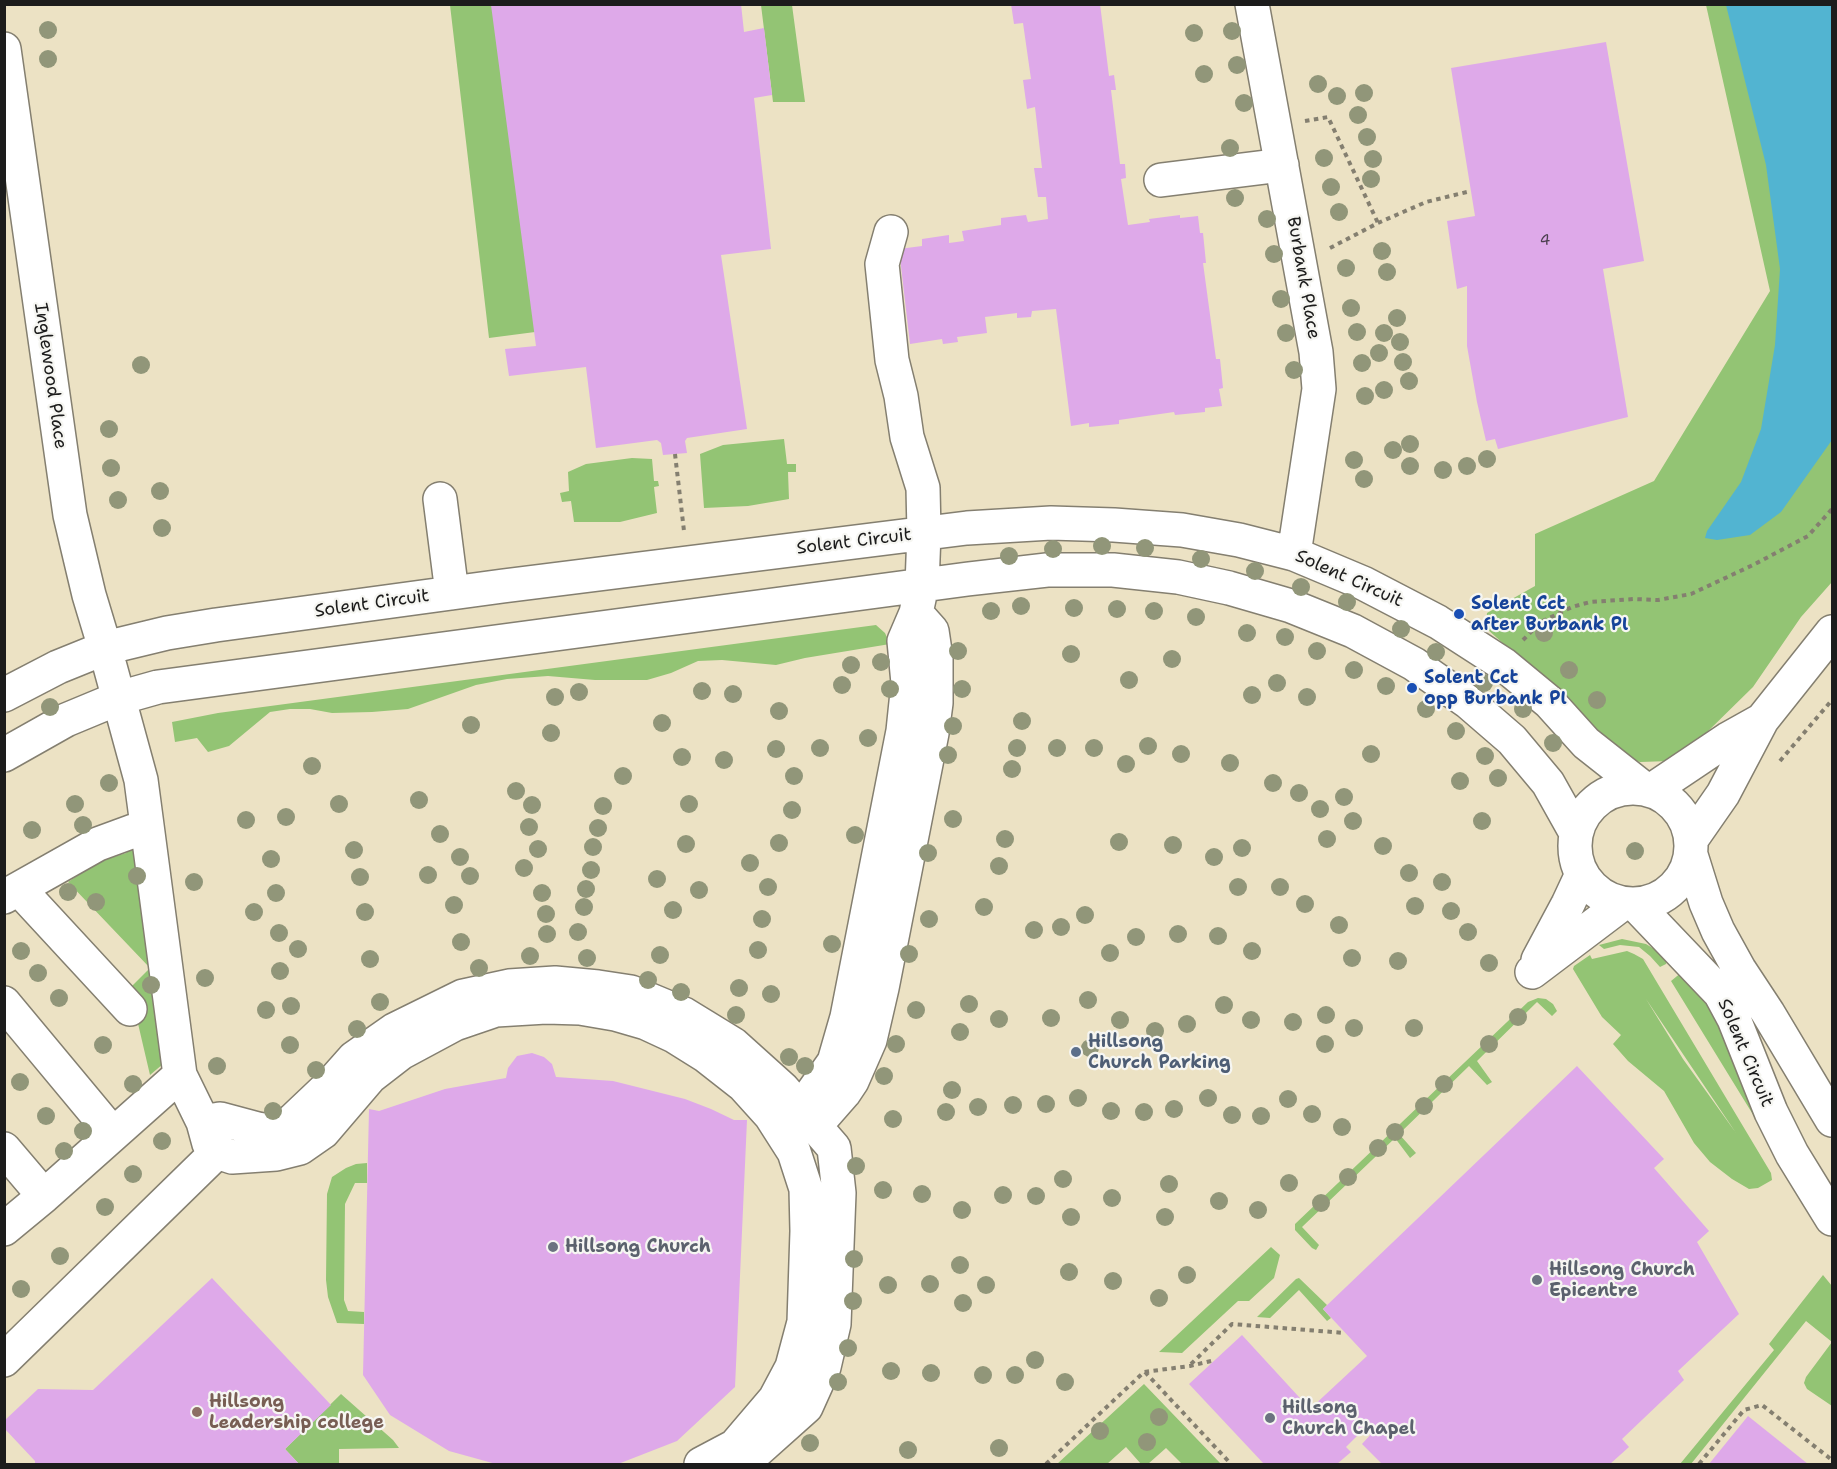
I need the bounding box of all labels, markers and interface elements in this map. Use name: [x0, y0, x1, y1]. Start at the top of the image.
street label: Burbank Place: [1282, 215, 1324, 341]
house number: 4: [1540, 232, 1550, 250]
street label: Inglewood Place: [29, 302, 71, 450]
street label: Solent Circuit: [795, 524, 913, 560]
street label: Solent Circuit: [1292, 546, 1406, 612]
street label: Solent Circuit: [313, 585, 431, 623]
place label: Solent Cct after Burbank Pl: [1471, 593, 1628, 636]
marker: Solent Cct after Burbank Pl: [1452, 607, 1466, 621]
place label: Solent Cct opp Burbank Pl: [1424, 667, 1567, 710]
marker: Solent Cct opp Burbank Pl: [1405, 681, 1419, 695]
street label: Solent Circuit: [1712, 996, 1778, 1110]
place label: Hillsong Church Parking: [1088, 1031, 1231, 1074]
marker: Hillsong Church Parking: [1069, 1045, 1083, 1059]
place label: Hillsong Church: [565, 1236, 711, 1258]
marker: Hillsong Church: [546, 1240, 560, 1254]
place label: Hillsong Church Epicentre: [1549, 1259, 1695, 1302]
marker: Hillsong Church Epicentre: [1530, 1273, 1544, 1287]
place label: Hillsong Leadership college: [209, 1391, 384, 1434]
place label: Hillsong Church Chapel: [1282, 1397, 1415, 1440]
marker: Hillsong Leadership college: [190, 1405, 204, 1419]
marker: Hillsong Church Chapel: [1263, 1411, 1277, 1425]

